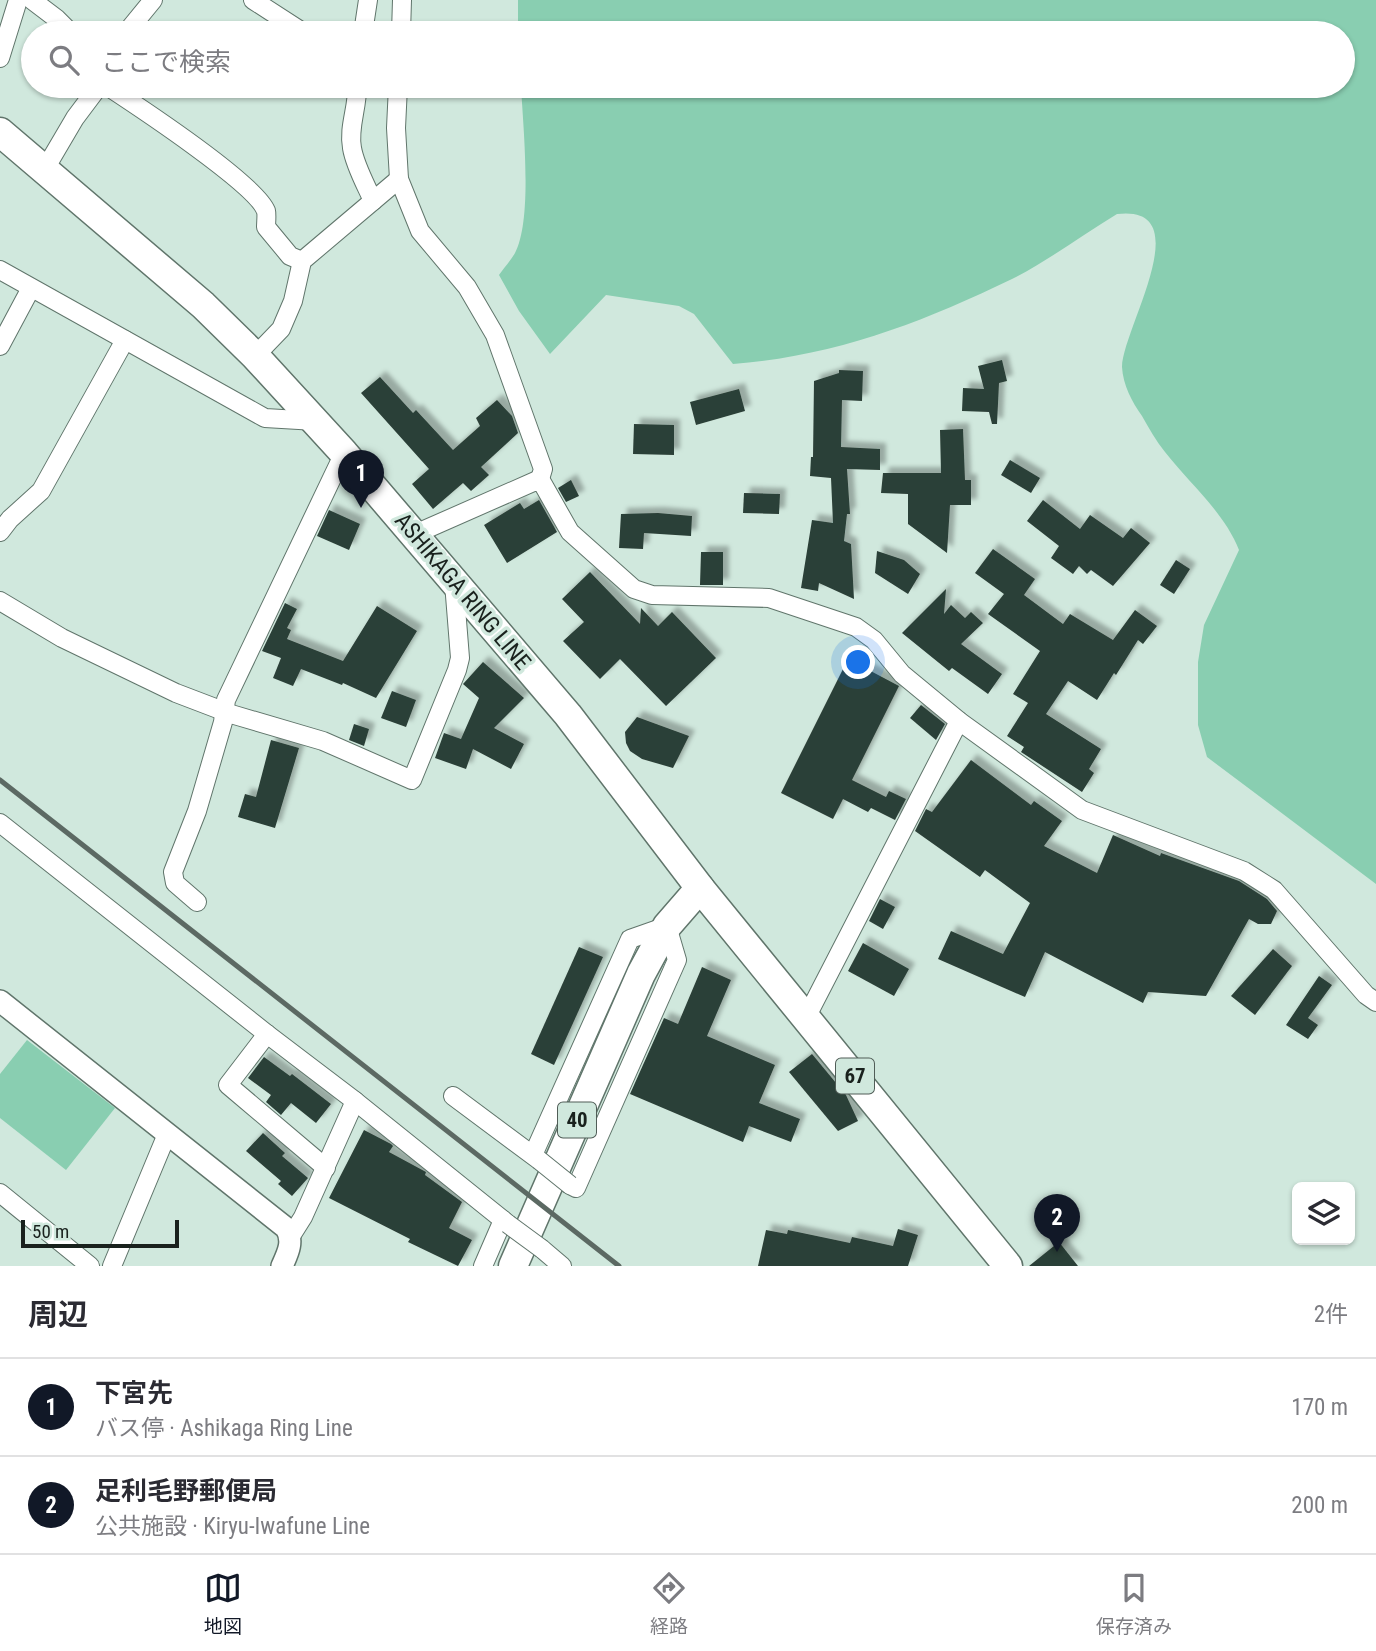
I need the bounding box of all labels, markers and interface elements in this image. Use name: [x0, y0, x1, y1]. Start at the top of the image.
search box: [21, 21, 1355, 98]
icon: search: [45, 41, 83, 79]
text: ここで検索: [101, 47, 231, 77]
pin: 1: [338, 450, 384, 508]
street label: ASHIKAGA RING LINE: [389, 507, 536, 675]
your location: [841, 645, 875, 679]
road number: 67: [836, 1058, 874, 1094]
road number: 40: [558, 1102, 596, 1138]
map controls: [1292, 1182, 1355, 1245]
button: layers: [1292, 1182, 1355, 1245]
pin: 2: [1034, 1194, 1080, 1252]
scale bar: [21, 1217, 178, 1249]
text: 50 m: [32, 1220, 69, 1243]
text: 周辺: [28, 1297, 88, 1332]
text: 2件: [1314, 1301, 1348, 1328]
text: 下宮先: [95, 1378, 173, 1408]
text: 1: [45, 1394, 57, 1421]
text: 170 m: [1291, 1394, 1348, 1421]
text: バス停 · Ashikaga Ring Line: [95, 1415, 353, 1442]
text: 足利毛野郵便局: [95, 1476, 277, 1506]
text: 2: [45, 1492, 57, 1519]
text: 200 m: [1291, 1492, 1348, 1519]
text: 公共施設 · Kiryu-Iwafune Line: [95, 1513, 370, 1540]
tab: 地図: [204, 1569, 242, 1638]
tab: 経路: [650, 1569, 688, 1638]
tab: 保存済み: [1096, 1569, 1172, 1638]

